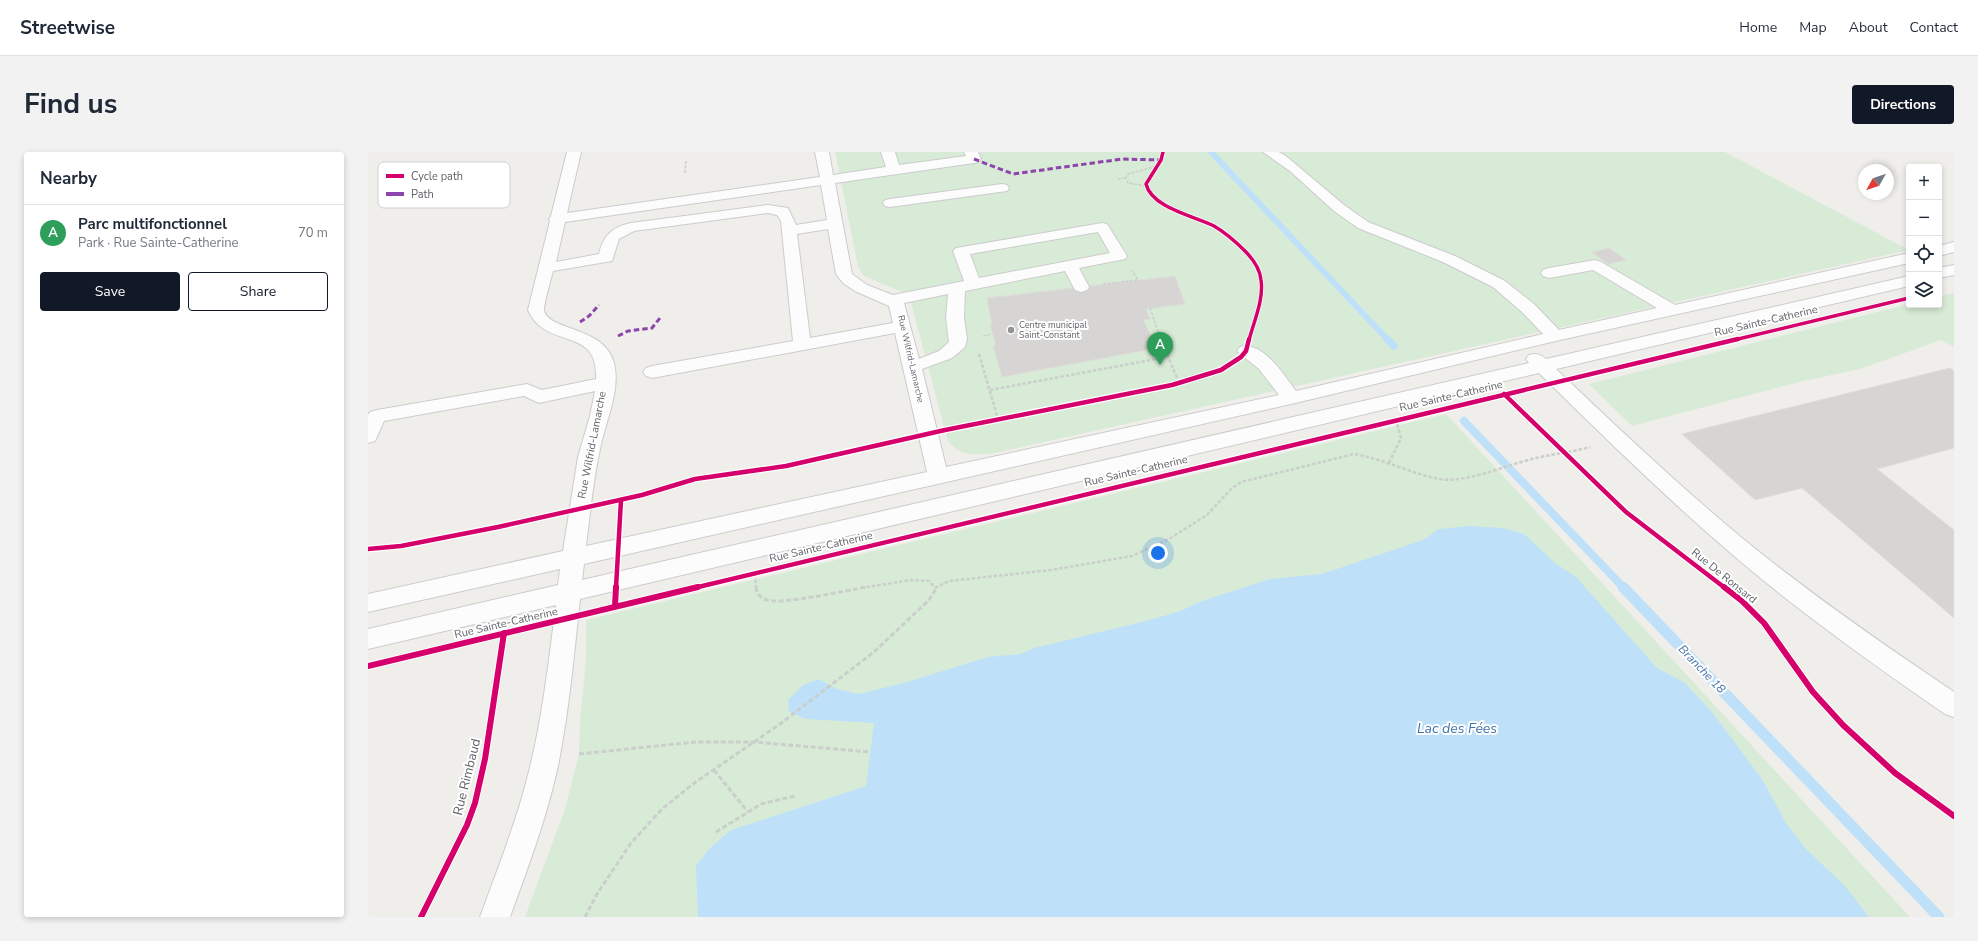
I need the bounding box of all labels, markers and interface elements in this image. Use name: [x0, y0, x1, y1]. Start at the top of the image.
text: Streetwise: [20, 15, 115, 41]
text: Home: [1739, 18, 1777, 37]
text: Map: [1799, 18, 1827, 37]
text: About: [1849, 18, 1888, 37]
text: Contact: [1910, 18, 1958, 37]
text: Find us: [24, 85, 118, 123]
button: Directions: [1852, 85, 1954, 124]
legend: [378, 162, 510, 208]
north arrow: [1858, 164, 1894, 200]
map controls: [1906, 164, 1942, 308]
button: +: [1906, 164, 1942, 200]
text: Nearby: [40, 167, 97, 190]
text: Cycle path: [411, 169, 463, 184]
text: Path: [411, 187, 434, 202]
button: −: [1906, 200, 1942, 236]
text: Parc multifonctionnel: [78, 214, 227, 234]
text: A: [48, 224, 58, 242]
text: 70 m: [298, 224, 328, 242]
text: Park · Rue Sainte-Catherine: [78, 234, 238, 252]
button: locate: [1906, 236, 1942, 272]
button: Save: [40, 272, 180, 311]
button: Share: [188, 272, 328, 311]
button: layers: [1906, 272, 1942, 308]
street label: Rue Sainte-Catherine: [1713, 302, 1819, 340]
street label: Rue Wilfrid-Lamarche: [895, 314, 927, 404]
place label: Centre municipal Saint-Constant: [1019, 319, 1087, 341]
marker: Centre municipal Saint-Constant: [1006, 325, 1016, 335]
pin: A: [1147, 332, 1173, 365]
street label: Rue Sainte-Catherine: [1398, 377, 1504, 415]
street label: Rue Wilfrid-Lamarche: [574, 390, 610, 500]
street label: Rue Sainte-Catherine: [1083, 452, 1189, 490]
street label: Rue Sainte-Catherine: [768, 528, 874, 566]
your location: [1148, 543, 1168, 563]
street label: Rue De Ronsard: [1688, 545, 1760, 607]
street label: Rue Sainte-Catherine: [453, 604, 559, 642]
water label: Branche 18: [1675, 641, 1729, 697]
water label: Lac des Fées: [1417, 719, 1497, 738]
street label: Rue Rimbaud: [449, 737, 485, 817]

